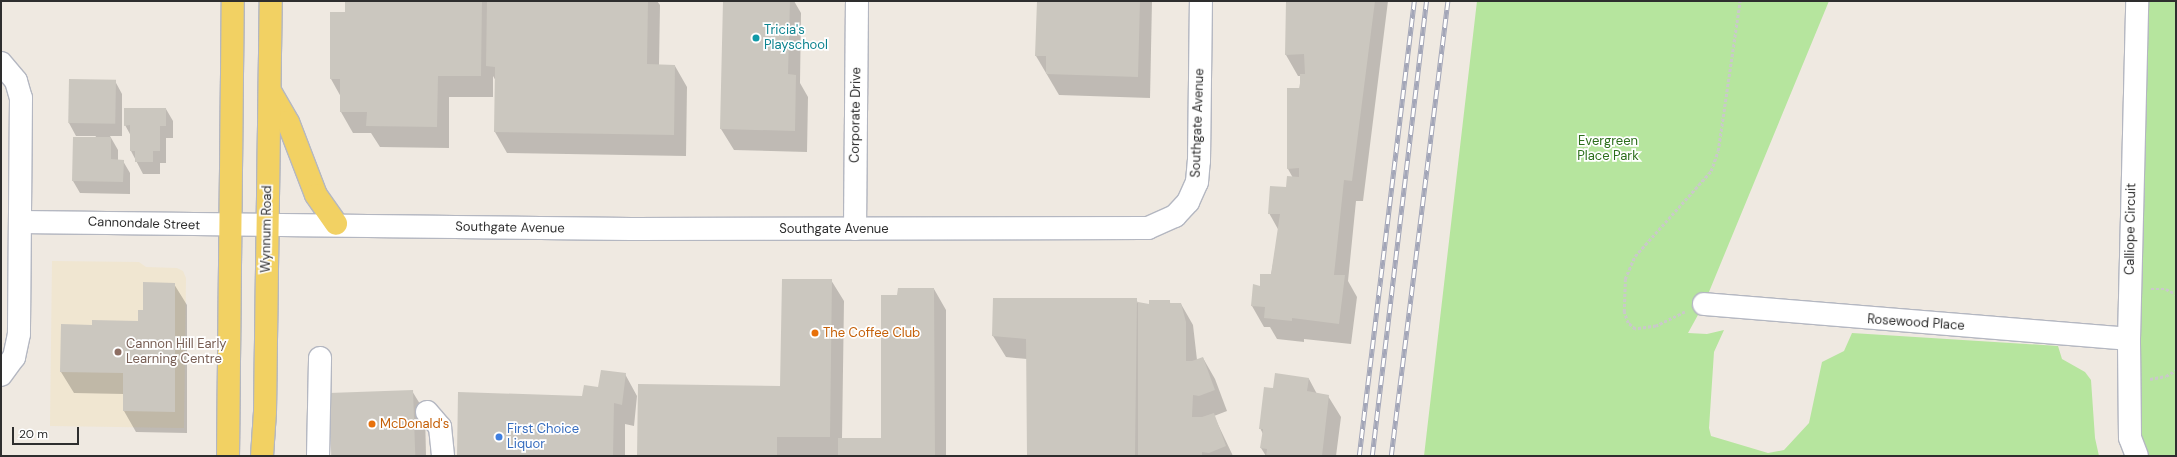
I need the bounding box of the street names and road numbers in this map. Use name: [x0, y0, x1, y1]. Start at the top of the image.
street label: Corporate Drive: [847, 67, 865, 163]
street label: Southgate Avenue: [1188, 68, 1208, 178]
street label: Calliope Circuit: [2122, 183, 2140, 275]
street label: Wynnum Road: [258, 185, 276, 273]
street label: Cannondale Street: [88, 214, 200, 234]
street label: Southgate Avenue: [455, 219, 565, 237]
street label: Southgate Avenue: [779, 221, 889, 237]
street label: Rosewood Place: [1867, 312, 1965, 334]

